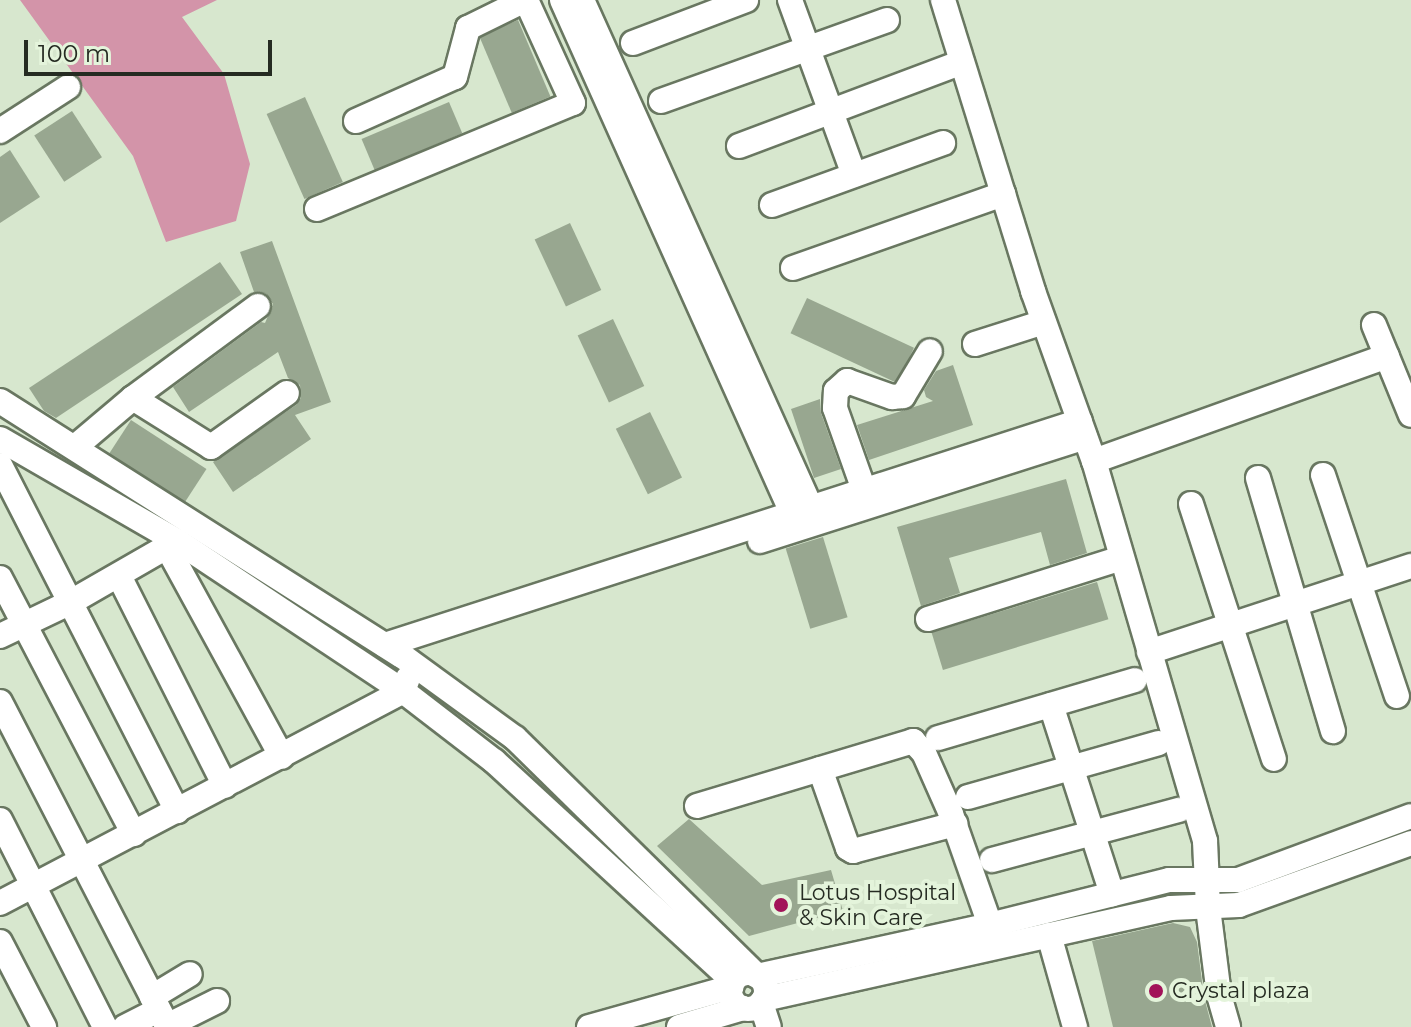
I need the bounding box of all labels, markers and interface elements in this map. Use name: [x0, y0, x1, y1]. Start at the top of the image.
scale bar: [28, 24, 276, 74]
text: 100 m: [38, 39, 110, 68]
place label: Lotus Hospital & Skin Care: [799, 879, 956, 930]
marker: Lotus Hospital & Skin Care: [770, 894, 792, 916]
place label: Crystal plaza: [1172, 978, 1310, 1004]
marker: Crystal plaza: [1147, 982, 1165, 1000]

